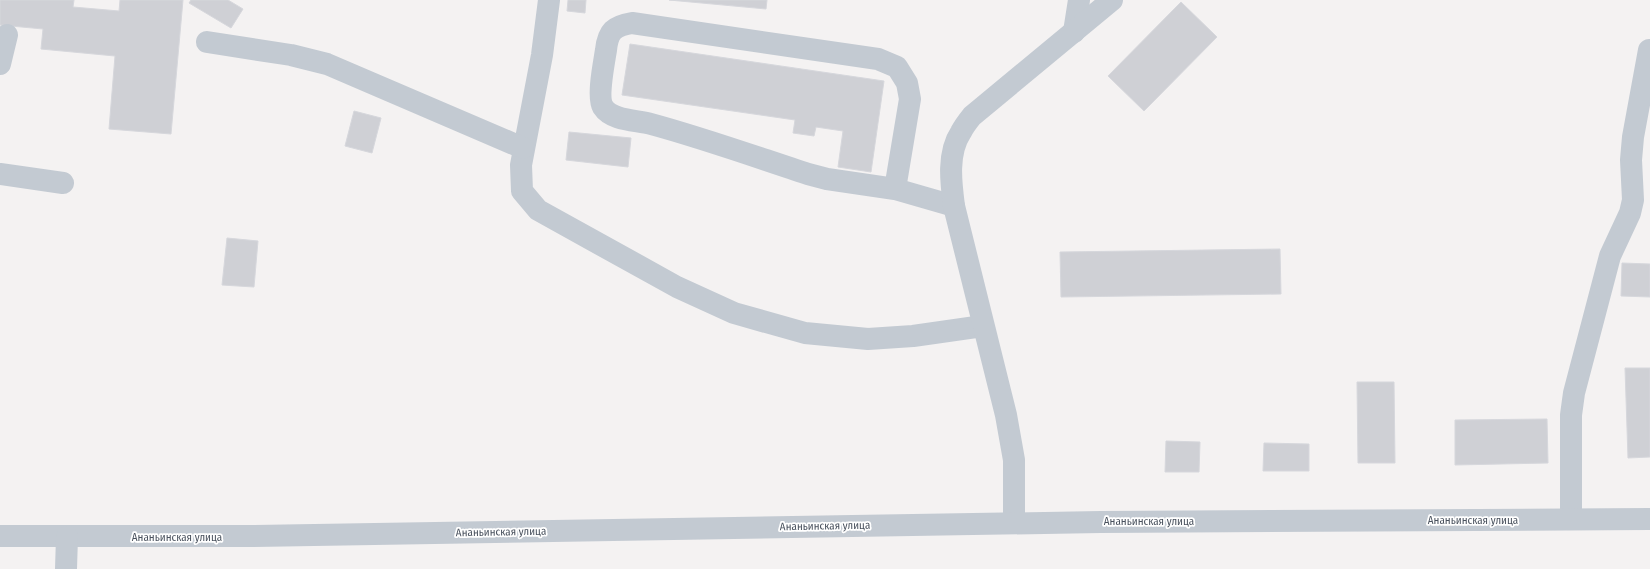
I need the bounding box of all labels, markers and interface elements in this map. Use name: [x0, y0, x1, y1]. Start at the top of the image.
street label: Ананьинская улица: [1428, 514, 1518, 527]
street label: Ананьинская улица: [1104, 515, 1194, 528]
street label: Ананьинская улица: [780, 519, 870, 533]
street label: Ананьинская улица: [456, 525, 546, 539]
street label: Ананьинская улица: [132, 531, 222, 544]

